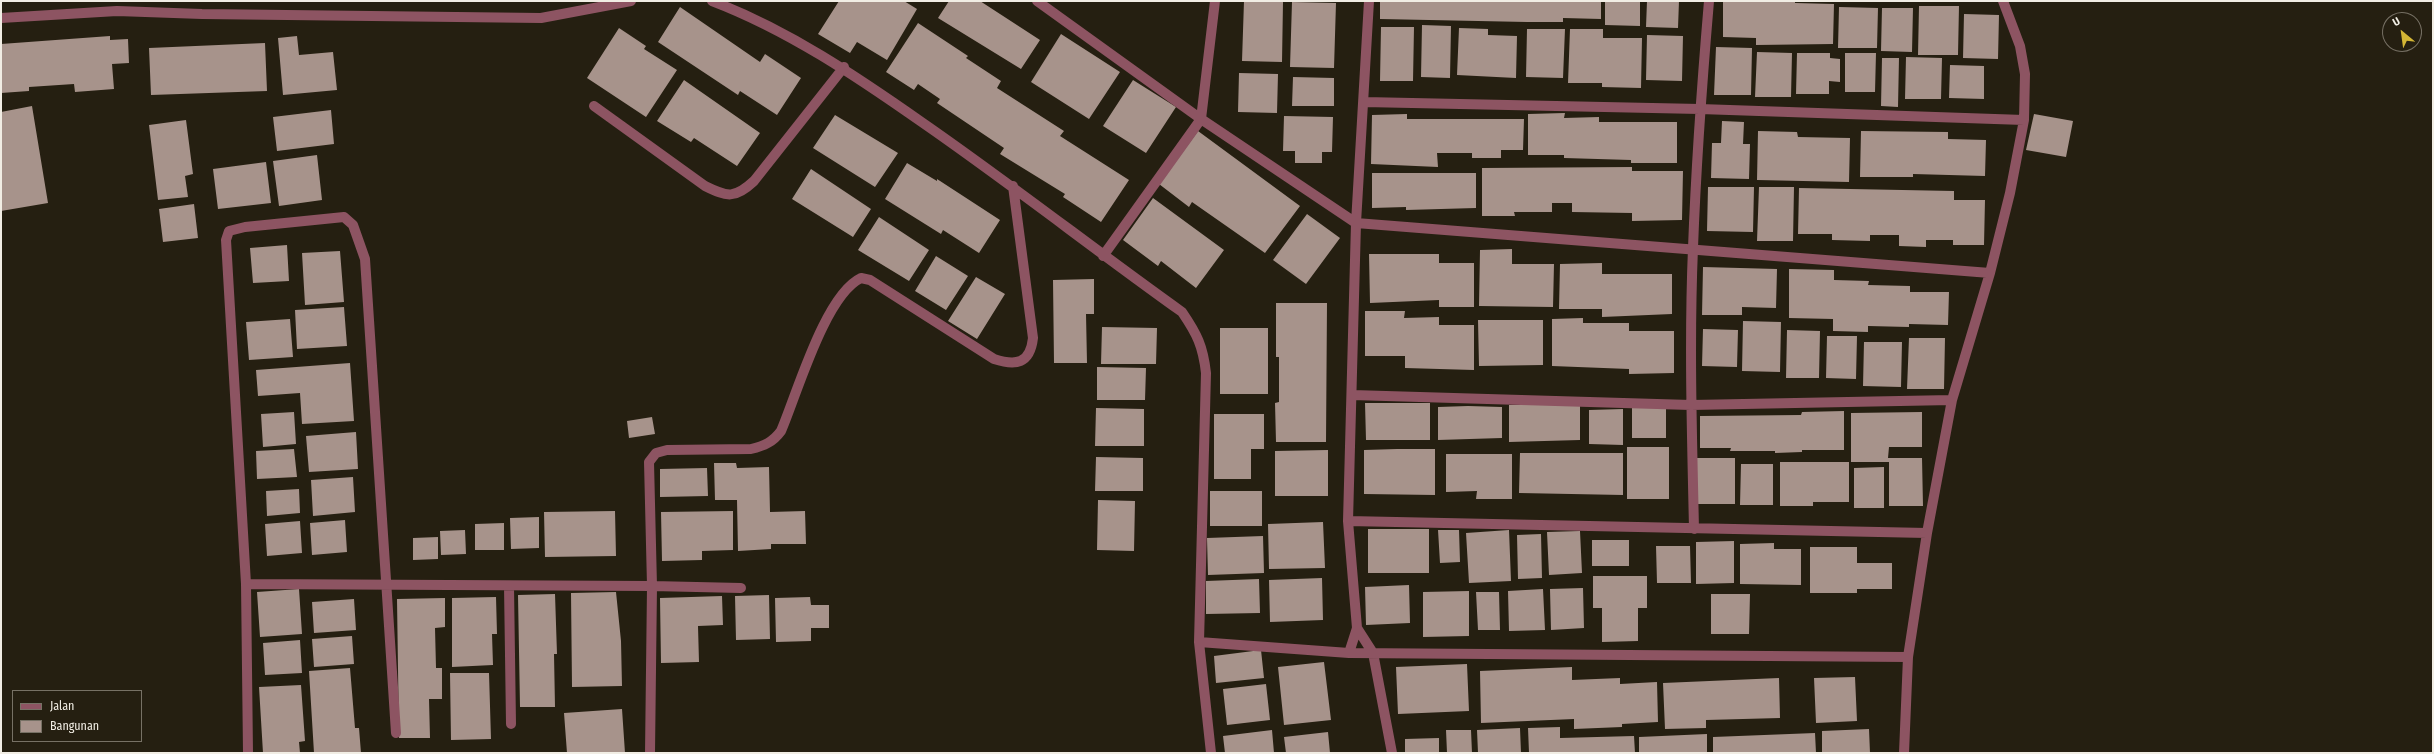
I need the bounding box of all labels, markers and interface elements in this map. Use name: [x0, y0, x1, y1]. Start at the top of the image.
north arrow: [2382, 12, 2422, 52]
text: U: [2390, 15, 2402, 29]
legend: [12, 690, 142, 742]
text: Jalan: [50, 699, 74, 713]
text: Bangunan: [50, 719, 99, 733]

